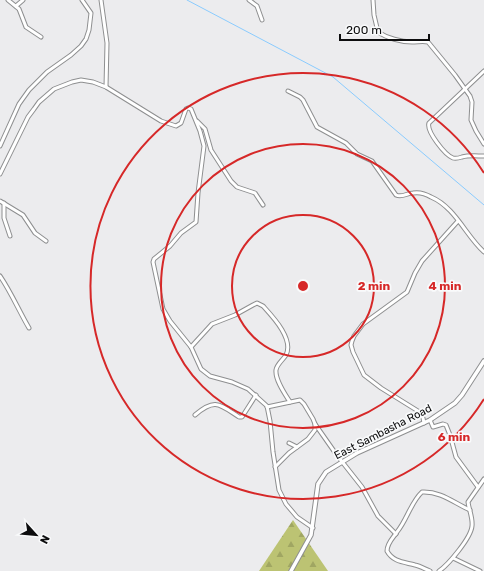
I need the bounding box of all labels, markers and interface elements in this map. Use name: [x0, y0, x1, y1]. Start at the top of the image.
scale bar: [340, 16, 429, 42]
text: 200 m: [346, 23, 382, 37]
centre of rings: [296, 279, 310, 293]
text: 2 min: [358, 279, 391, 293]
text: 4 min: [429, 279, 462, 293]
street label: East Sambasha Road: [332, 402, 434, 462]
text: 6 min: [438, 430, 471, 444]
north arrow: [16, 515, 56, 555]
text: N: [37, 533, 52, 546]

